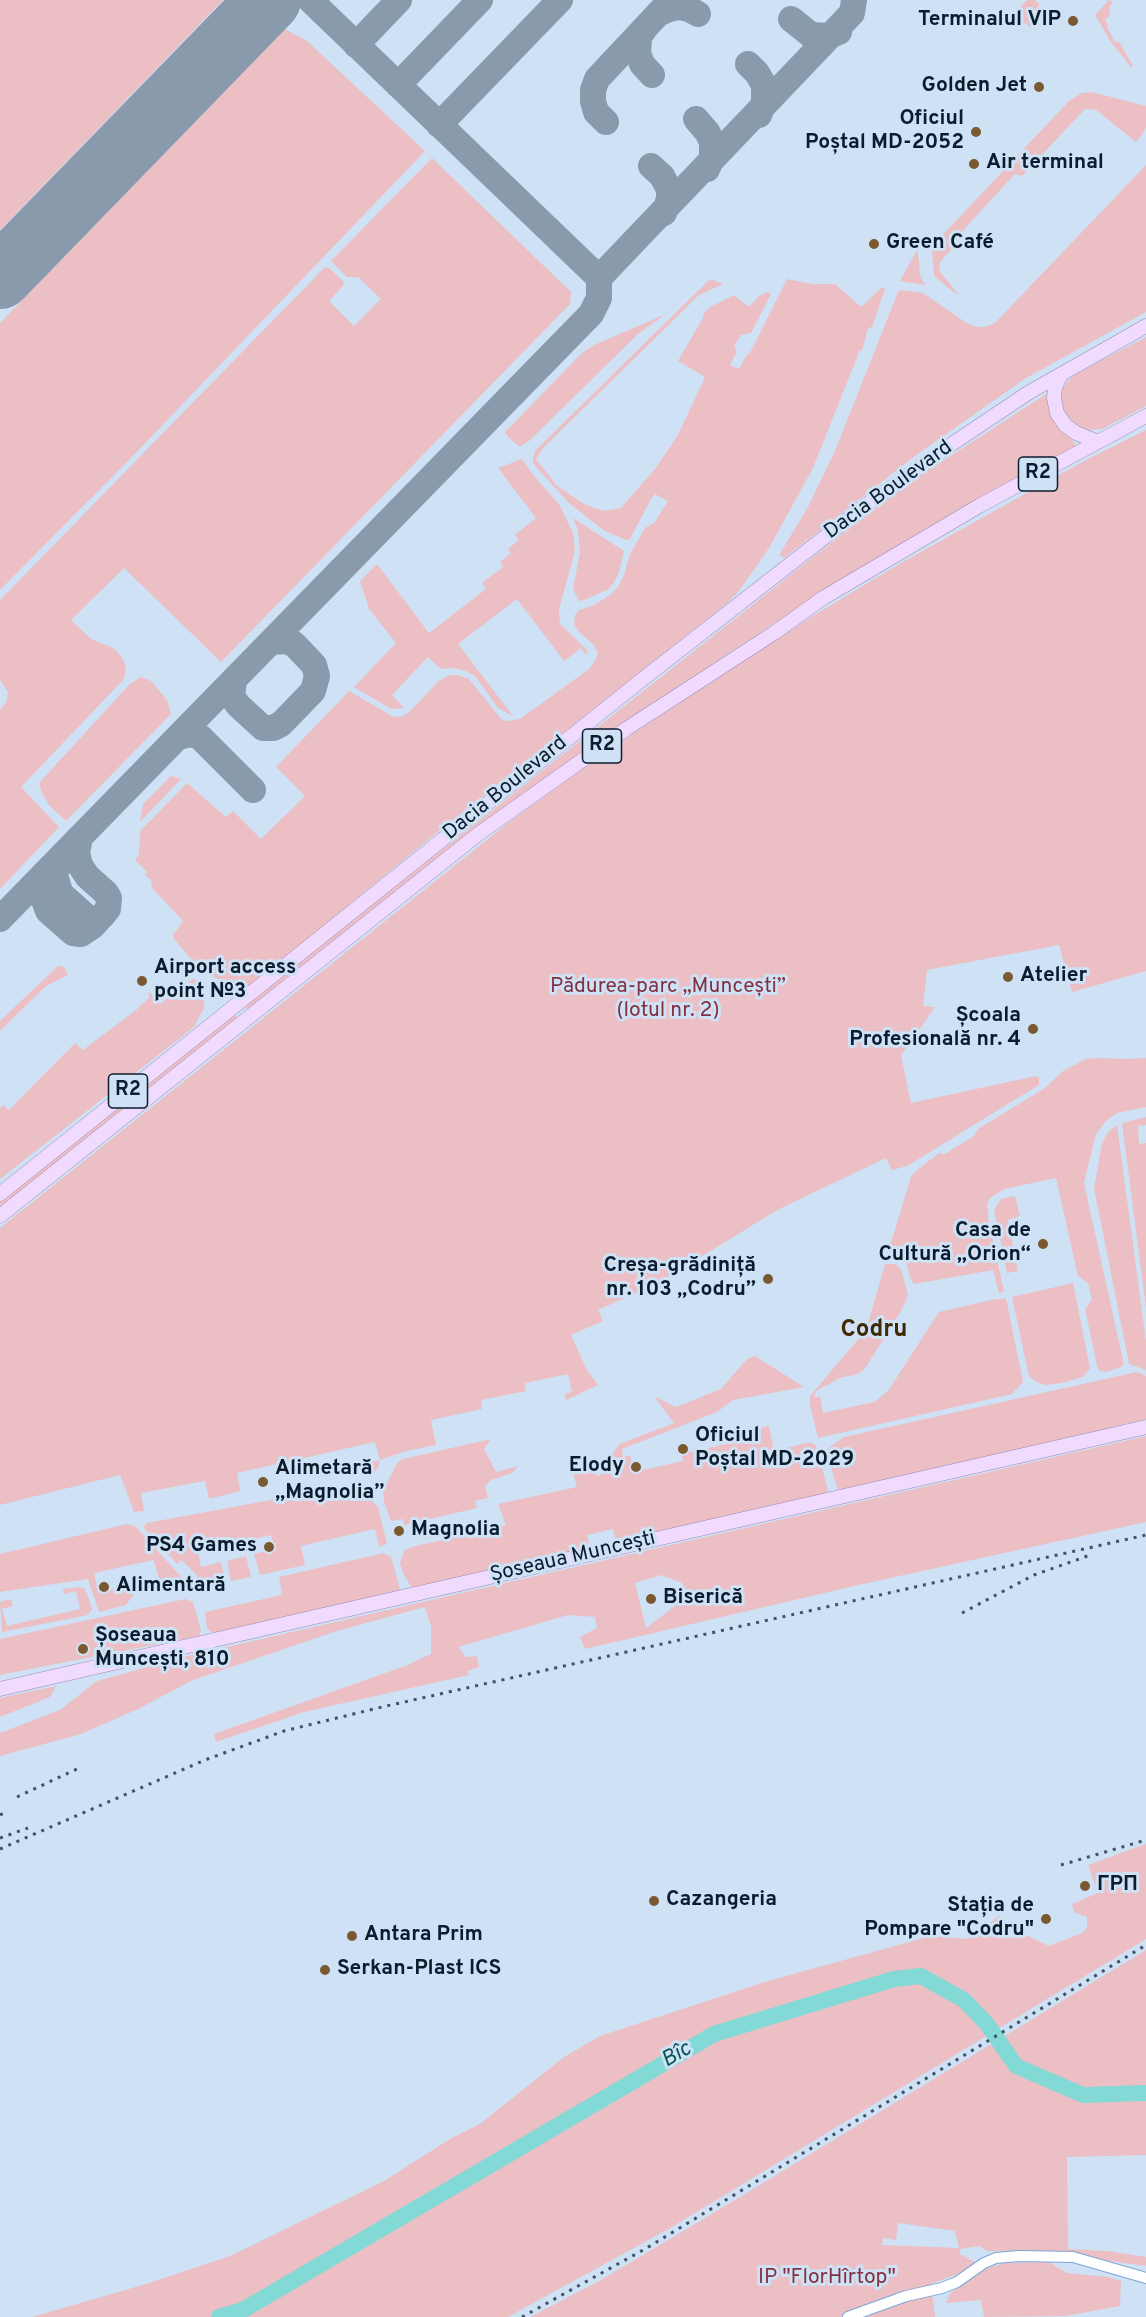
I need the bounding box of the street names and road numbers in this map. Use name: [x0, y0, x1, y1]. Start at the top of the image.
street label: Dacia Boulevard: [820, 436, 958, 546]
road number: R2: [1018, 457, 1058, 491]
road number: R2: [582, 729, 622, 763]
street label: Dacia Boulevard: [439, 731, 573, 847]
road number: R2: [108, 1074, 148, 1108]
street label: Șoseaua Muncești: [488, 1527, 658, 1589]

